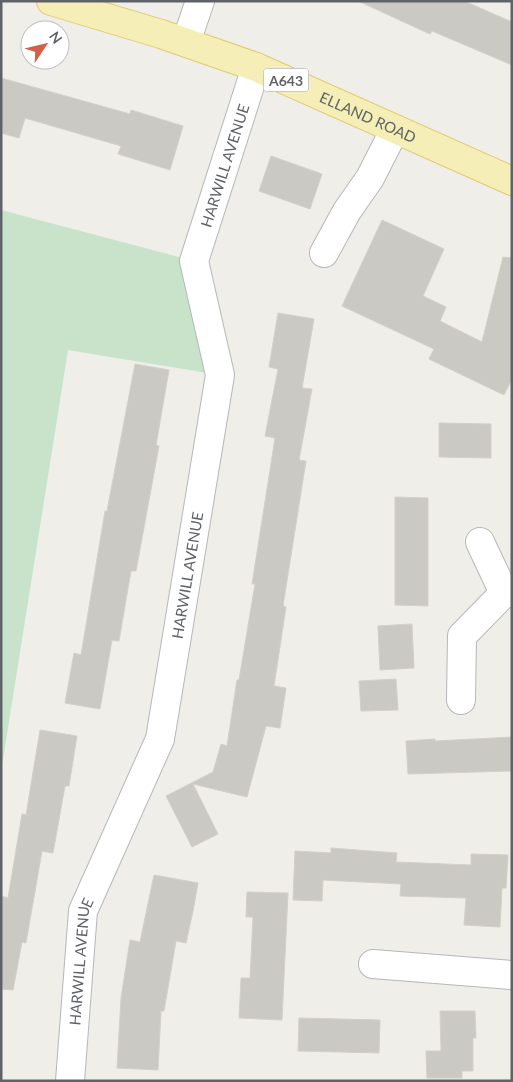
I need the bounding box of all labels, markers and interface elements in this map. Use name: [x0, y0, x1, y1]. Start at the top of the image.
north arrow: [20, 20, 70, 70]
text: N: [46, 28, 66, 47]
road number: A643: [264, 68, 308, 92]
street label: ELLAND ROAD: [317, 88, 419, 146]
street label: HARWILL AVENUE: [196, 102, 253, 229]
street label: HARWILL AVENUE: [168, 510, 206, 640]
street label: HARWILL AVENUE: [65, 895, 97, 1026]

